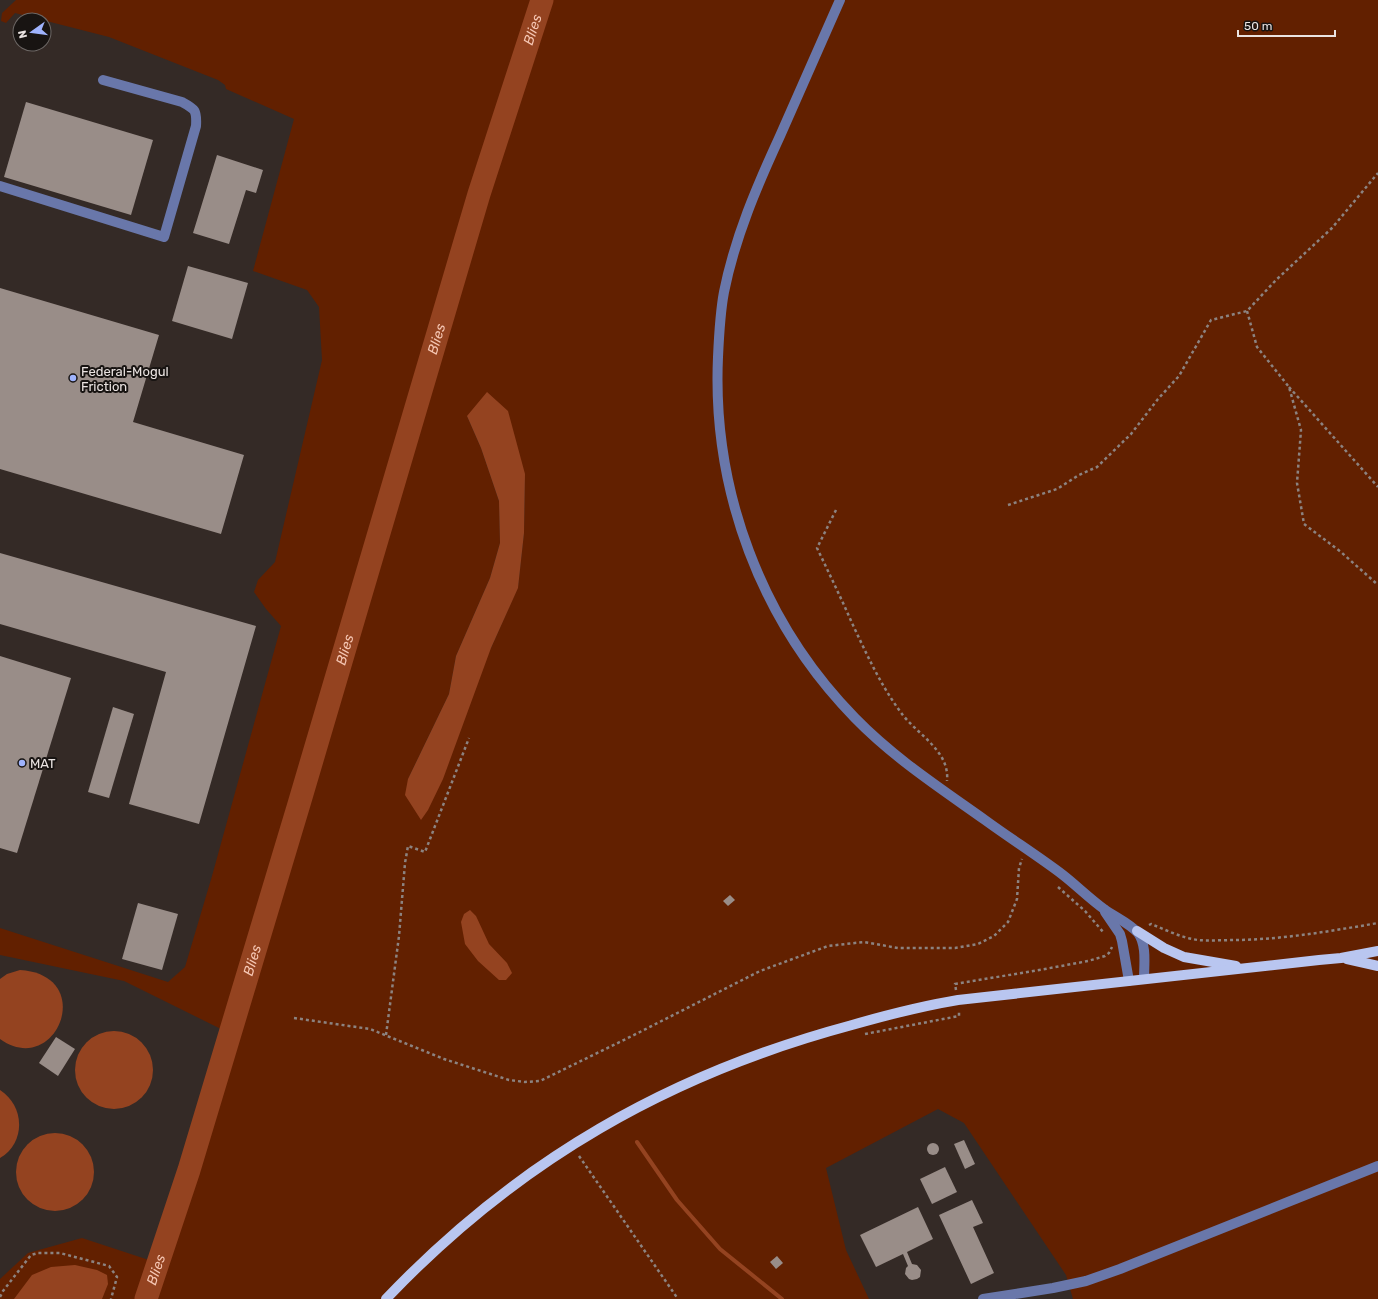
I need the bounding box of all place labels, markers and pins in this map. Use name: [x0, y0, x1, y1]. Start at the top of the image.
place label: Federal-Mogul Friction: [81, 364, 169, 394]
marker: Federal-Mogul Friction: [68, 373, 78, 383]
place label: MAT: [30, 756, 56, 771]
marker: MAT: [17, 758, 27, 768]

